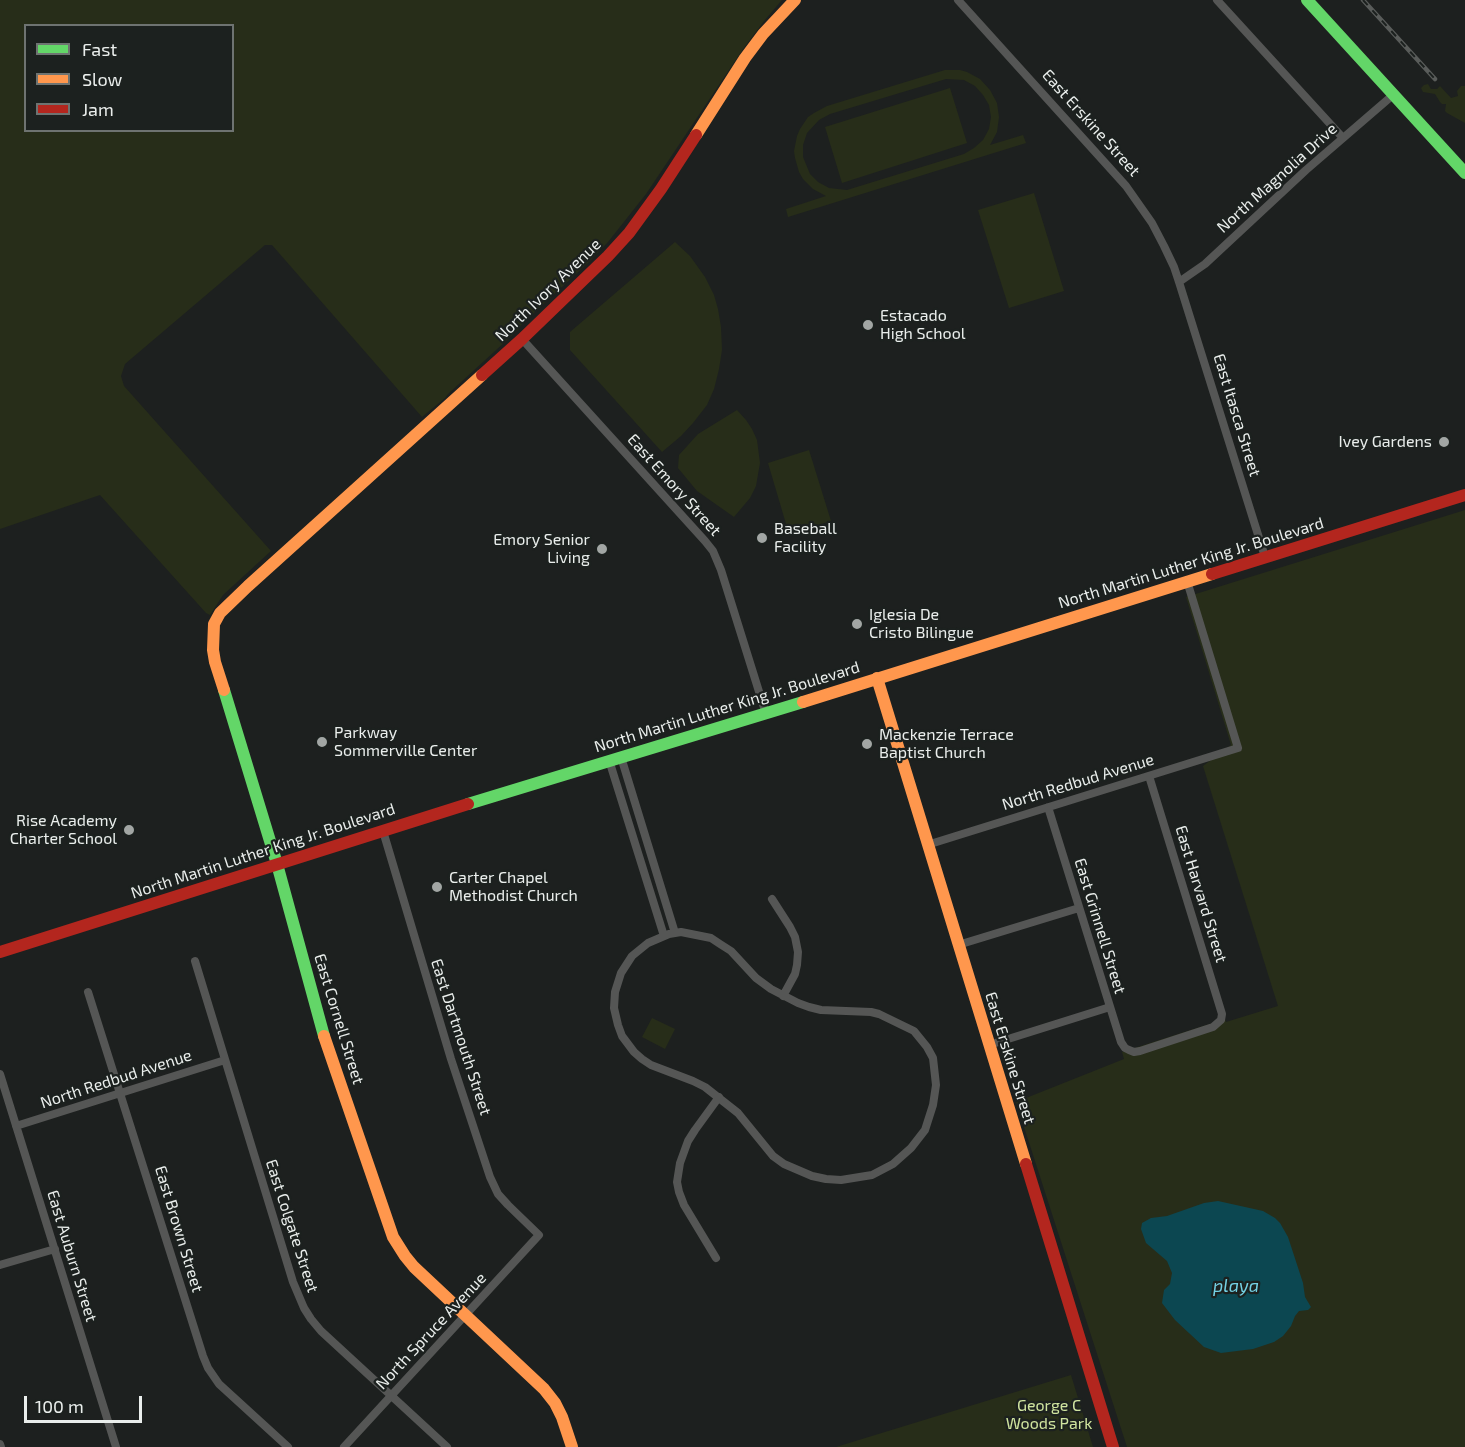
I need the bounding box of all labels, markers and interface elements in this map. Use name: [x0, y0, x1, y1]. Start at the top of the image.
legend: [24, 24, 234, 132]
text: Fast: [82, 38, 117, 60]
street label: East Erskine Street: [1038, 66, 1144, 180]
text: Slow: [82, 68, 122, 90]
text: Jam: [82, 98, 114, 120]
street label: North Magnolia Drive: [1213, 119, 1341, 237]
street label: North Ivory Avenue: [491, 235, 605, 345]
place label: Estacado High School: [880, 306, 965, 344]
marker: Estacado High School: [861, 318, 875, 332]
street label: East Itasca Street: [1209, 351, 1265, 479]
street label: East Emory Street: [623, 430, 725, 540]
place label: Ivey Gardens: [1339, 432, 1432, 452]
marker: Ivey Gardens: [1437, 435, 1451, 449]
street label: North Martin Luther King Jr. Boulevard: [1056, 513, 1326, 613]
place label: Baseball Facility: [774, 519, 837, 557]
place label: Emory Senior Living: [493, 530, 590, 568]
marker: Baseball Facility: [755, 531, 769, 545]
marker: Emory Senior Living: [595, 542, 609, 556]
place label: Iglesia De Cristo Bilingue: [869, 605, 974, 643]
marker: Iglesia De Cristo Bilingue: [850, 617, 864, 631]
street label: North Martin Luther King Jr. Boulevard: [592, 657, 862, 757]
place label: Parkway Sommerville Center: [334, 723, 477, 761]
place label: Mackenzie Terrace Baptist Church: [879, 725, 1014, 763]
marker: Parkway Sommerville Center: [315, 735, 329, 749]
marker: Mackenzie Terrace Baptist Church: [860, 737, 874, 751]
street label: North Redbud Avenue: [1000, 750, 1156, 814]
street label: North Martin Luther King Jr. Boulevard: [128, 799, 398, 903]
place label: Rise Academy Charter School: [10, 811, 117, 849]
marker: Rise Academy Charter School: [122, 823, 136, 837]
street label: East Harvard Street: [1171, 823, 1231, 965]
street label: East Grinnell Street: [1070, 856, 1130, 996]
place label: Carter Chapel Methodist Church: [449, 868, 578, 906]
marker: Carter Chapel Methodist Church: [430, 880, 444, 894]
street label: East Cornell Street: [310, 951, 368, 1087]
street label: East Dartmouth Street: [427, 956, 495, 1118]
street label: East Erskine Street: [981, 990, 1039, 1126]
street label: North Redbud Avenue: [38, 1045, 194, 1113]
street label: East Colgate Street: [261, 1157, 323, 1295]
street label: East Brown Street: [151, 1163, 207, 1295]
street label: East Auburn Street: [43, 1188, 101, 1324]
street label: North Spruce Avenue: [372, 1269, 490, 1393]
water label: playa: [1213, 1275, 1259, 1297]
scale bar: [27, 1384, 146, 1422]
text: 100 m: [35, 1395, 84, 1417]
park label: George C Woods Park: [1006, 1396, 1092, 1434]

